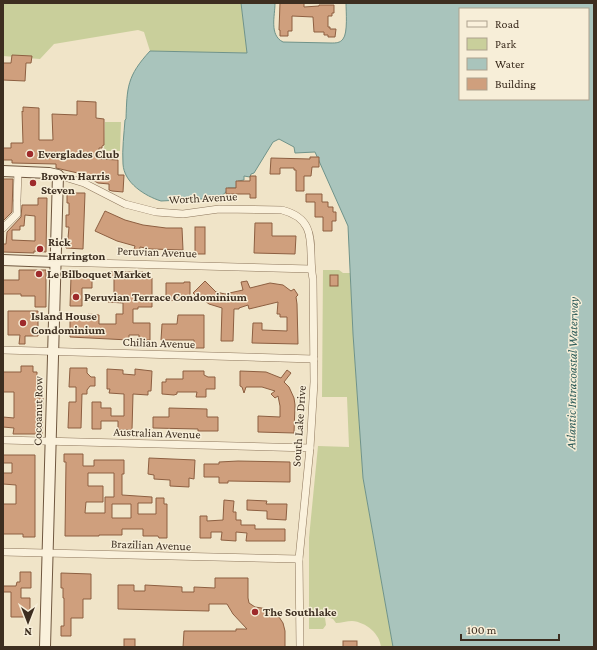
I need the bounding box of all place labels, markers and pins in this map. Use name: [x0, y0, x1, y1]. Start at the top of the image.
place label: Everglades Club: [38, 147, 120, 161]
marker: Everglades Club: [25, 149, 35, 159]
place label: Brown Harris Steven: [41, 169, 110, 197]
marker: Brown Harris Steven: [28, 178, 38, 188]
place label: Rick Harrington: [48, 235, 106, 263]
marker: Rick Harrington: [35, 244, 45, 254]
place label: Le Bilboquet Market: [47, 267, 151, 281]
marker: Le Bilboquet Market: [34, 269, 44, 279]
place label: Peruvian Terrace Condominium: [84, 290, 248, 304]
marker: Peruvian Terrace Condominium: [71, 292, 81, 302]
place label: Island House Condominium: [31, 309, 106, 337]
marker: Island House Condominium: [18, 318, 28, 328]
place label: The Southlake: [263, 605, 337, 619]
marker: The Southlake: [250, 607, 260, 617]

